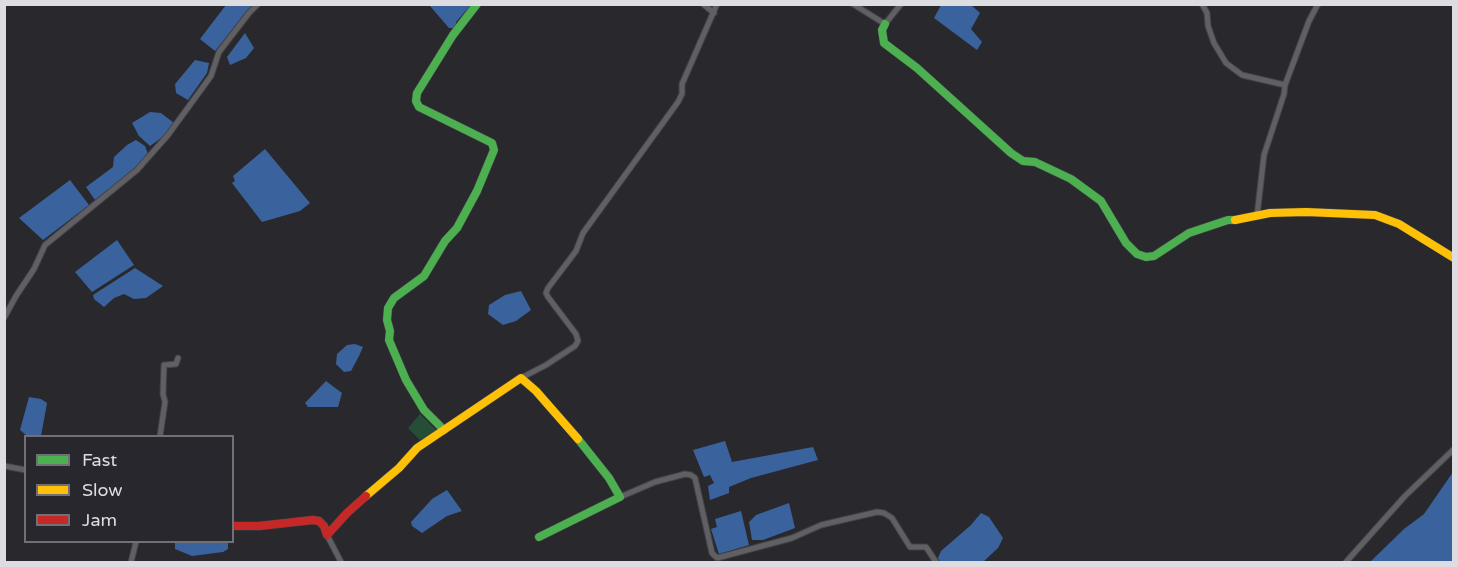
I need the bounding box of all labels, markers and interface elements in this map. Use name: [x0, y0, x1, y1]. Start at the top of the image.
legend: [24, 435, 234, 543]
text: Fast: [82, 449, 117, 471]
text: Slow: [82, 479, 123, 501]
text: Jam: [82, 509, 117, 531]

